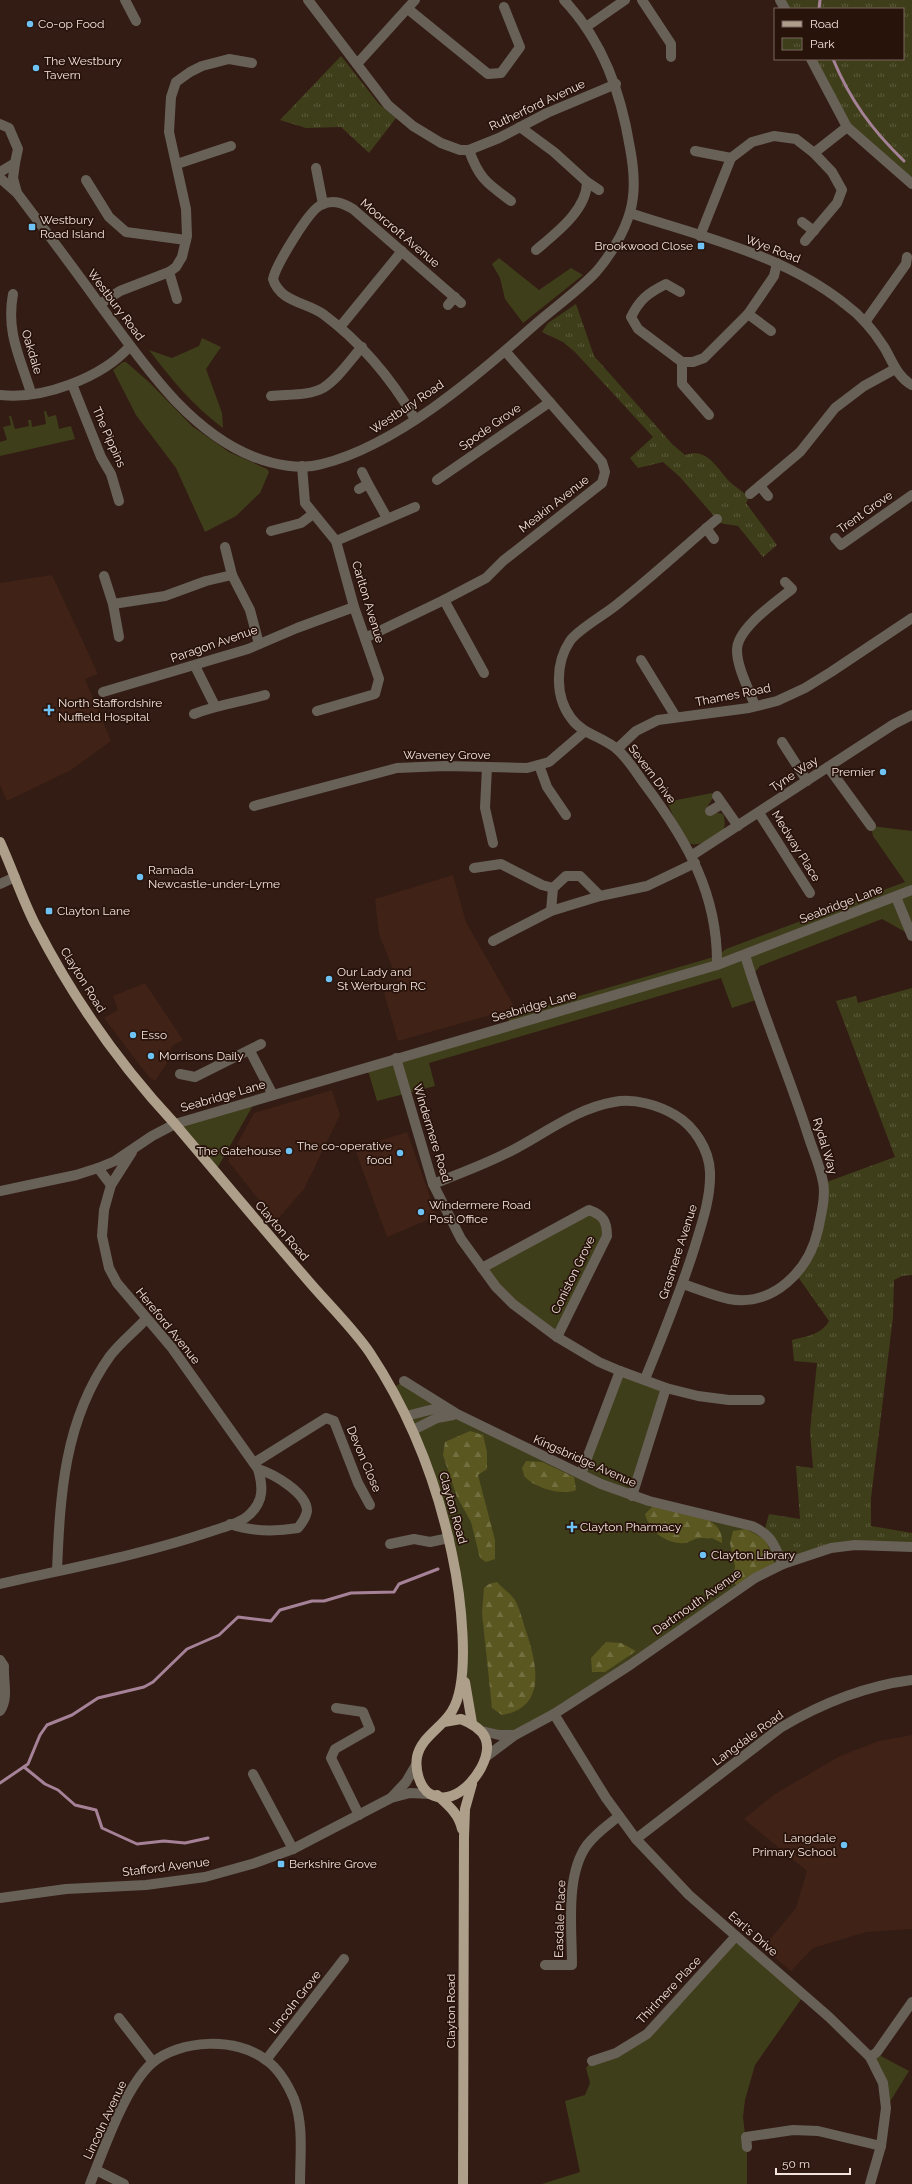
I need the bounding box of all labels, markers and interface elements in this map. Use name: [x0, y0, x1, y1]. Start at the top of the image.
legend: [774, 8, 904, 60]
place label: Co-op Food: [38, 17, 104, 31]
text: Road: [810, 17, 839, 31]
marker: Co-op Food: [25, 19, 35, 29]
text: Park: [810, 37, 835, 51]
place label: The Westbury Tavern: [44, 54, 122, 82]
marker: The Westbury Tavern: [31, 63, 41, 73]
street label: Rutherford Avenue: [487, 77, 587, 133]
street label: Moorcroft Avenue: [358, 196, 442, 270]
place label: Westbury Road Island: [40, 213, 105, 241]
marker: Westbury Road Island: [27, 222, 37, 232]
street label: Wye Road: [744, 232, 802, 266]
place label: Brookwood Close: [595, 239, 693, 253]
marker: Brookwood Close: [696, 241, 706, 251]
street label: Westbury Road: [85, 267, 147, 343]
street label: Oakdale: [19, 328, 45, 376]
street label: Westbury Road: [368, 377, 446, 437]
street label: Spode Grove: [456, 401, 524, 453]
street label: The Pippins: [89, 405, 129, 470]
street label: Meakin Avenue: [516, 472, 592, 536]
street label: Trent Grove: [835, 488, 895, 536]
street label: Carlton Avenue: [349, 559, 387, 645]
street label: Paragon Avenue: [169, 623, 259, 665]
street label: Thames Road: [694, 681, 772, 709]
place label: North Staffordshire Nuffield Hospital: [58, 696, 162, 724]
marker: North Staffordshire Nuffield Hospital: [43, 704, 55, 716]
street label: Severn Drive: [625, 742, 679, 806]
street label: Waveney Grove: [403, 748, 491, 762]
street label: Tyne Way: [767, 753, 821, 795]
place label: Premier: [832, 765, 876, 779]
marker: Premier: [878, 767, 888, 777]
street label: Medway Place: [769, 808, 823, 884]
place label: Ramada Newcastle-under-Lyme: [148, 863, 280, 891]
marker: Ramada Newcastle-under-Lyme: [135, 872, 145, 882]
street label: Seabridge Lane: [798, 882, 884, 926]
place label: Clayton Lane: [57, 904, 130, 918]
marker: Clayton Lane: [44, 906, 54, 916]
street label: Clayton Road: [57, 945, 109, 1015]
place label: Our Lady and St Werburgh RC: [337, 965, 426, 993]
marker: Our Lady and St Werburgh RC: [324, 974, 334, 984]
street label: Seabridge Lane: [490, 987, 578, 1025]
place label: Esso: [141, 1028, 167, 1042]
marker: Esso: [128, 1030, 138, 1040]
place label: Morrisons Daily: [159, 1049, 244, 1063]
marker: Morrisons Daily: [146, 1051, 156, 1061]
street label: Seabridge Lane: [179, 1077, 267, 1115]
street label: Windermere Road: [410, 1082, 454, 1184]
street label: Rydal Way: [810, 1116, 840, 1176]
place label: The co-operative food: [297, 1139, 392, 1167]
place label: The Gatehouse: [196, 1144, 281, 1158]
marker: The Gatehouse: [284, 1146, 294, 1156]
marker: The co-operative food: [395, 1148, 405, 1158]
street label: Clayton Road: [252, 1198, 312, 1264]
place label: Windermere Road Post Office: [429, 1198, 531, 1226]
street label: Grasmere Avenue: [656, 1203, 700, 1301]
marker: Windermere Road Post Office: [416, 1207, 426, 1217]
street label: Coniston Grove: [548, 1234, 598, 1316]
street label: Hereford Avenue: [133, 1285, 203, 1367]
street label: Devon Close: [344, 1424, 384, 1494]
street label: Kingsbridge Avenue: [531, 1432, 639, 1490]
street label: Clayton Road: [436, 1470, 470, 1546]
place label: Clayton Pharmacy: [580, 1520, 682, 1534]
marker: Clayton Pharmacy: [567, 1522, 577, 1532]
place label: Clayton Library: [711, 1548, 795, 1562]
marker: Clayton Library: [698, 1550, 708, 1560]
street label: Dartmouth Avenue: [650, 1566, 744, 1638]
street label: Langdale Road: [710, 1708, 786, 1768]
place label: Langdale Primary School: [752, 1831, 837, 1859]
marker: Langdale Primary School: [839, 1840, 849, 1850]
street label: Stafford Avenue: [122, 1855, 210, 1879]
place label: Berkshire Grove: [289, 1857, 377, 1871]
marker: Berkshire Grove: [276, 1859, 286, 1869]
street label: Easdale Place: [552, 1880, 568, 1958]
street label: Earl's Drive: [725, 1909, 781, 1959]
street label: Thirlmere Place: [634, 1953, 704, 2027]
street label: Lincoln Grove: [266, 1968, 324, 2036]
street label: Clayton Road: [444, 1974, 458, 2048]
street label: Lincoln Avenue: [81, 2078, 129, 2162]
scale bar: [776, 2150, 850, 2176]
text: 50 m: [782, 2157, 810, 2171]

